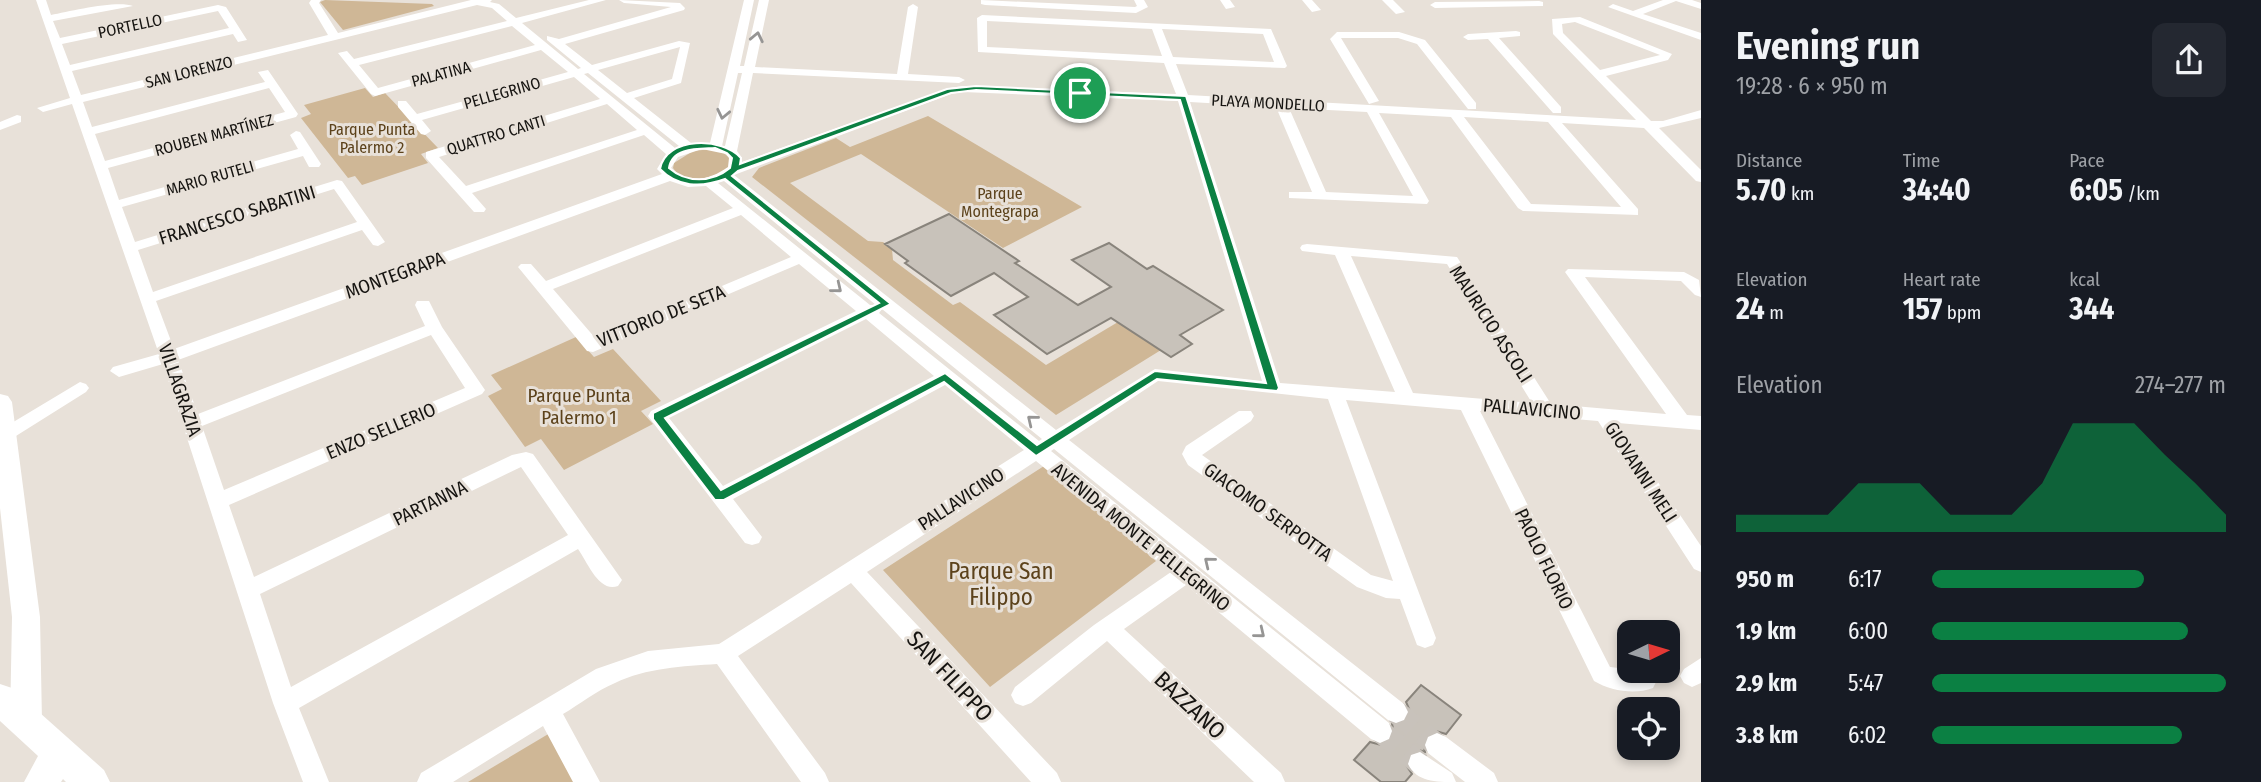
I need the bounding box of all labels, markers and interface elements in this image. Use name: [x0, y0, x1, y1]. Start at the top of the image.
street label: PORTELLO: [96, 10, 164, 42]
text: Evening run: [1736, 23, 1920, 69]
button: share: [2152, 23, 2226, 97]
one-way arrow: [748, 31, 763, 43]
street label: SAN LORENZO: [143, 52, 235, 92]
street label: PALATINA: [409, 57, 473, 91]
pin: [1050, 63, 1110, 123]
text: 19:28 · 6 × 950 m: [1736, 72, 1888, 100]
street label: PELLEGRINO: [461, 73, 543, 113]
icon: arrive: [1061, 74, 1099, 112]
street label: PLAYA MONDELLO: [1211, 91, 1325, 115]
one-way arrow: [716, 108, 731, 120]
street label: ROUBEN MARTÍNEZ: [153, 110, 275, 160]
street label: QUATTRO CANTI: [444, 111, 548, 159]
park label: Parque Punta Palermo 2: [329, 120, 416, 157]
text: Distance: [1736, 149, 1803, 172]
text: Time: [1903, 149, 1940, 172]
text: Pace: [2069, 149, 2105, 172]
street label: MARIO RUTELI: [164, 156, 256, 200]
text: 5.70: [1736, 172, 1787, 208]
text: 34:40: [1903, 172, 1971, 208]
text: 6:05: [2069, 172, 2123, 208]
street label: FRANCESCO SABATINI: [156, 180, 318, 250]
text: km: [1787, 182, 1814, 205]
text: /km: [2123, 182, 2160, 205]
park label: Parque Montegrapa: [961, 184, 1039, 221]
street label: MONTEGRAPA: [342, 246, 448, 304]
street label: MAURICIO ASCOLI: [1445, 261, 1537, 387]
text: Elevation: [1736, 268, 1808, 291]
text: Heart rate: [1903, 268, 1981, 291]
text: kcal: [2069, 268, 2100, 291]
street label: VITTORIO DE SETA: [594, 280, 728, 352]
one-way arrow: [829, 280, 841, 293]
text: 24: [1736, 291, 1765, 327]
text: 157: [1903, 291, 1942, 327]
text: 344: [2069, 291, 2114, 327]
text: m: [1765, 301, 1784, 324]
text: bpm: [1942, 301, 1981, 324]
street label: VILLAGRAZIA: [153, 341, 207, 439]
text: Elevation: [1736, 371, 1823, 399]
text: 274–277 m: [2135, 371, 2226, 399]
park label: Parque Punta Palermo 1: [527, 384, 631, 429]
street label: PALLAVICINO: [1482, 393, 1582, 425]
street label: ENZO SELLERIO: [323, 398, 439, 464]
one-way arrow: [1028, 415, 1040, 428]
street label: GIOVANNI MELI: [1600, 417, 1682, 527]
street label: AVENIDA MONTE PELLEGRINO: [1047, 458, 1235, 616]
street label: GIACOMO SERPOTTA: [1199, 458, 1337, 566]
street label: PALLAVICINO: [914, 463, 1008, 535]
street label: PARTANNA: [389, 475, 471, 531]
street label: PAOLO FLORIO: [1510, 505, 1578, 613]
park label: Parque San Filippo: [948, 557, 1054, 611]
one-way arrow: [1205, 558, 1217, 571]
text: 950 m: [1736, 565, 1794, 593]
text: 6:17: [1848, 565, 1882, 593]
text: 1.9 km: [1736, 617, 1796, 645]
text: 6:00: [1848, 617, 1888, 645]
north arrow: [1617, 620, 1680, 682]
map controls: [1617, 620, 1680, 760]
street label: SAN FILIPPO: [901, 625, 999, 727]
one-way arrow: [1252, 625, 1264, 638]
street label: BAZZANO: [1149, 665, 1231, 745]
text: 2.9 km: [1736, 669, 1797, 697]
text: 5:47: [1848, 669, 1883, 697]
button: locate: [1617, 697, 1680, 760]
text: 3.8 km: [1736, 721, 1798, 749]
text: 6:02: [1848, 721, 1886, 749]

